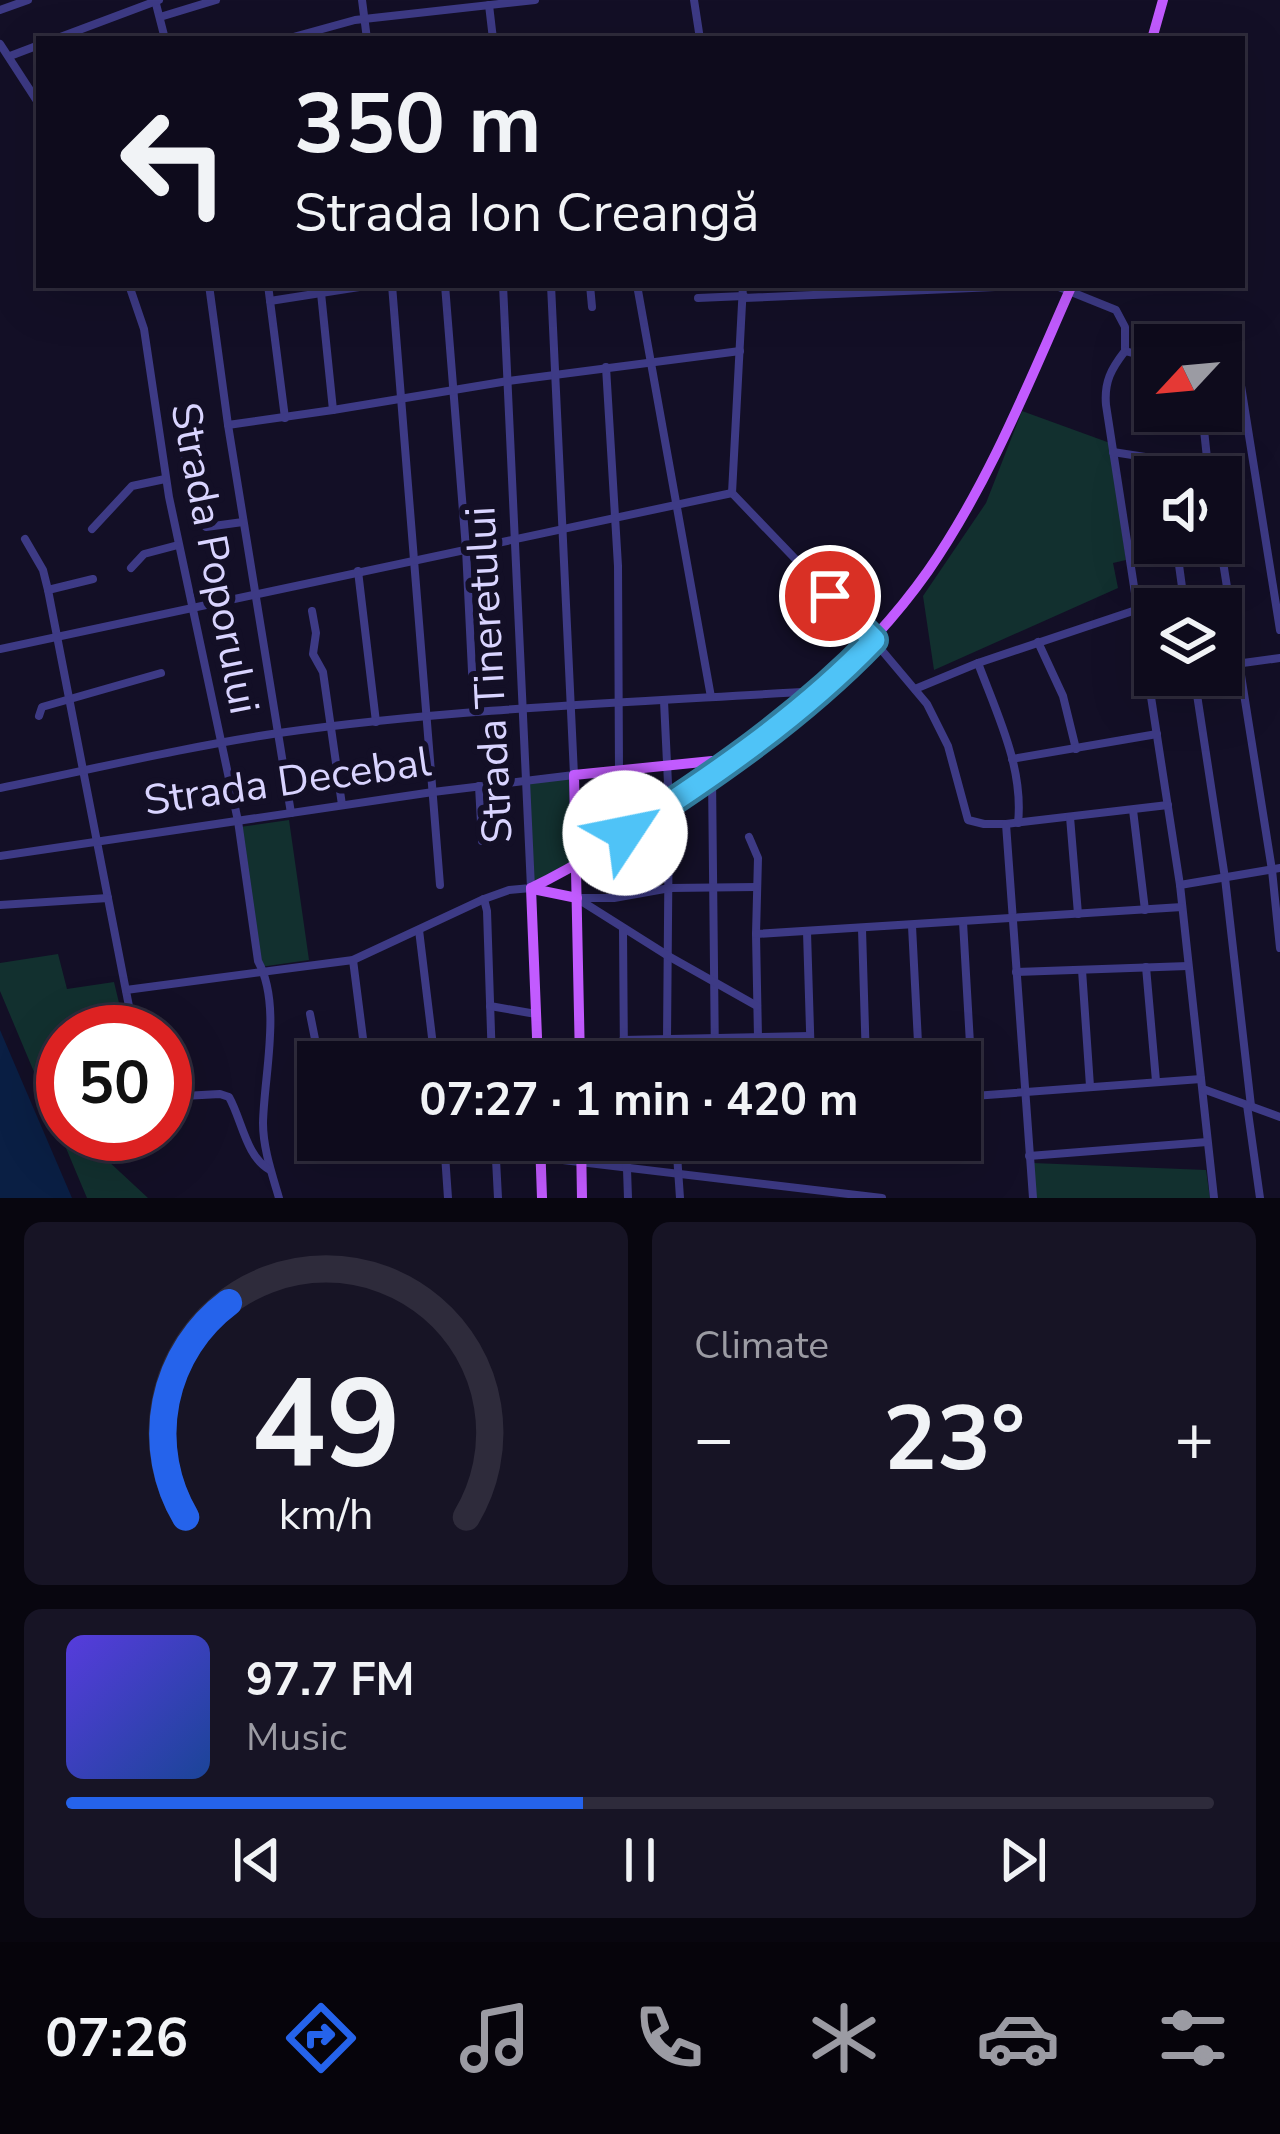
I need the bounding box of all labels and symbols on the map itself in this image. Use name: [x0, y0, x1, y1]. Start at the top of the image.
north arrow: [1134, 324, 1242, 432]
street label: Strada Poporului: [156, 398, 273, 719]
street label: Strada Tineretului: [452, 505, 527, 845]
pin: [779, 545, 881, 647]
street label: Strada Decebal: [140, 733, 435, 830]
position arrow: [562, 770, 688, 896]
speed limit sign: 50: [36, 1005, 192, 1161]

